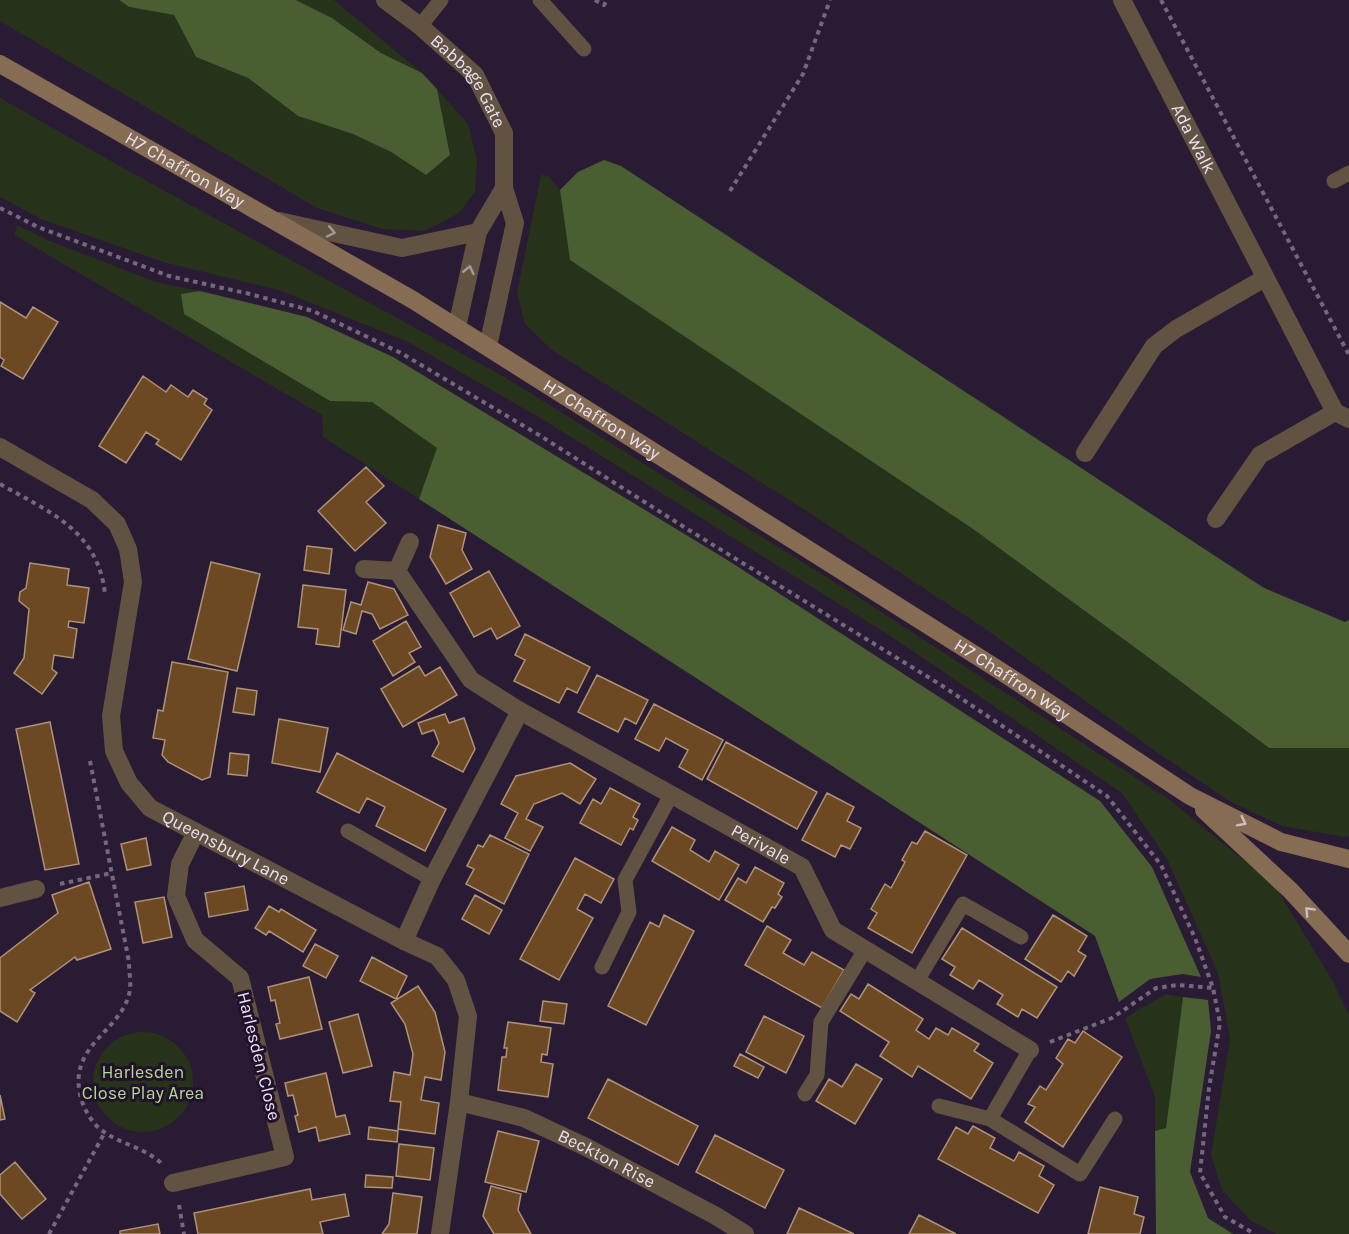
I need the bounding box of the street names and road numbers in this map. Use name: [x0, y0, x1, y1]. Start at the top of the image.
street label: Babbage Gate: [426, 29, 511, 131]
street label: Ada Walk: [1166, 100, 1221, 177]
street label: H7 Chaffron Way: [121, 127, 249, 213]
street label: H7 Chaffron Way: [539, 374, 665, 465]
street label: H7 Chaffron Way: [950, 634, 1075, 725]
street label: Queensbury Lane: [158, 805, 293, 890]
street label: Perivale: [727, 819, 794, 869]
street label: Harlesden Close: [232, 989, 286, 1123]
street label: Beckton Rise: [554, 1124, 659, 1193]

